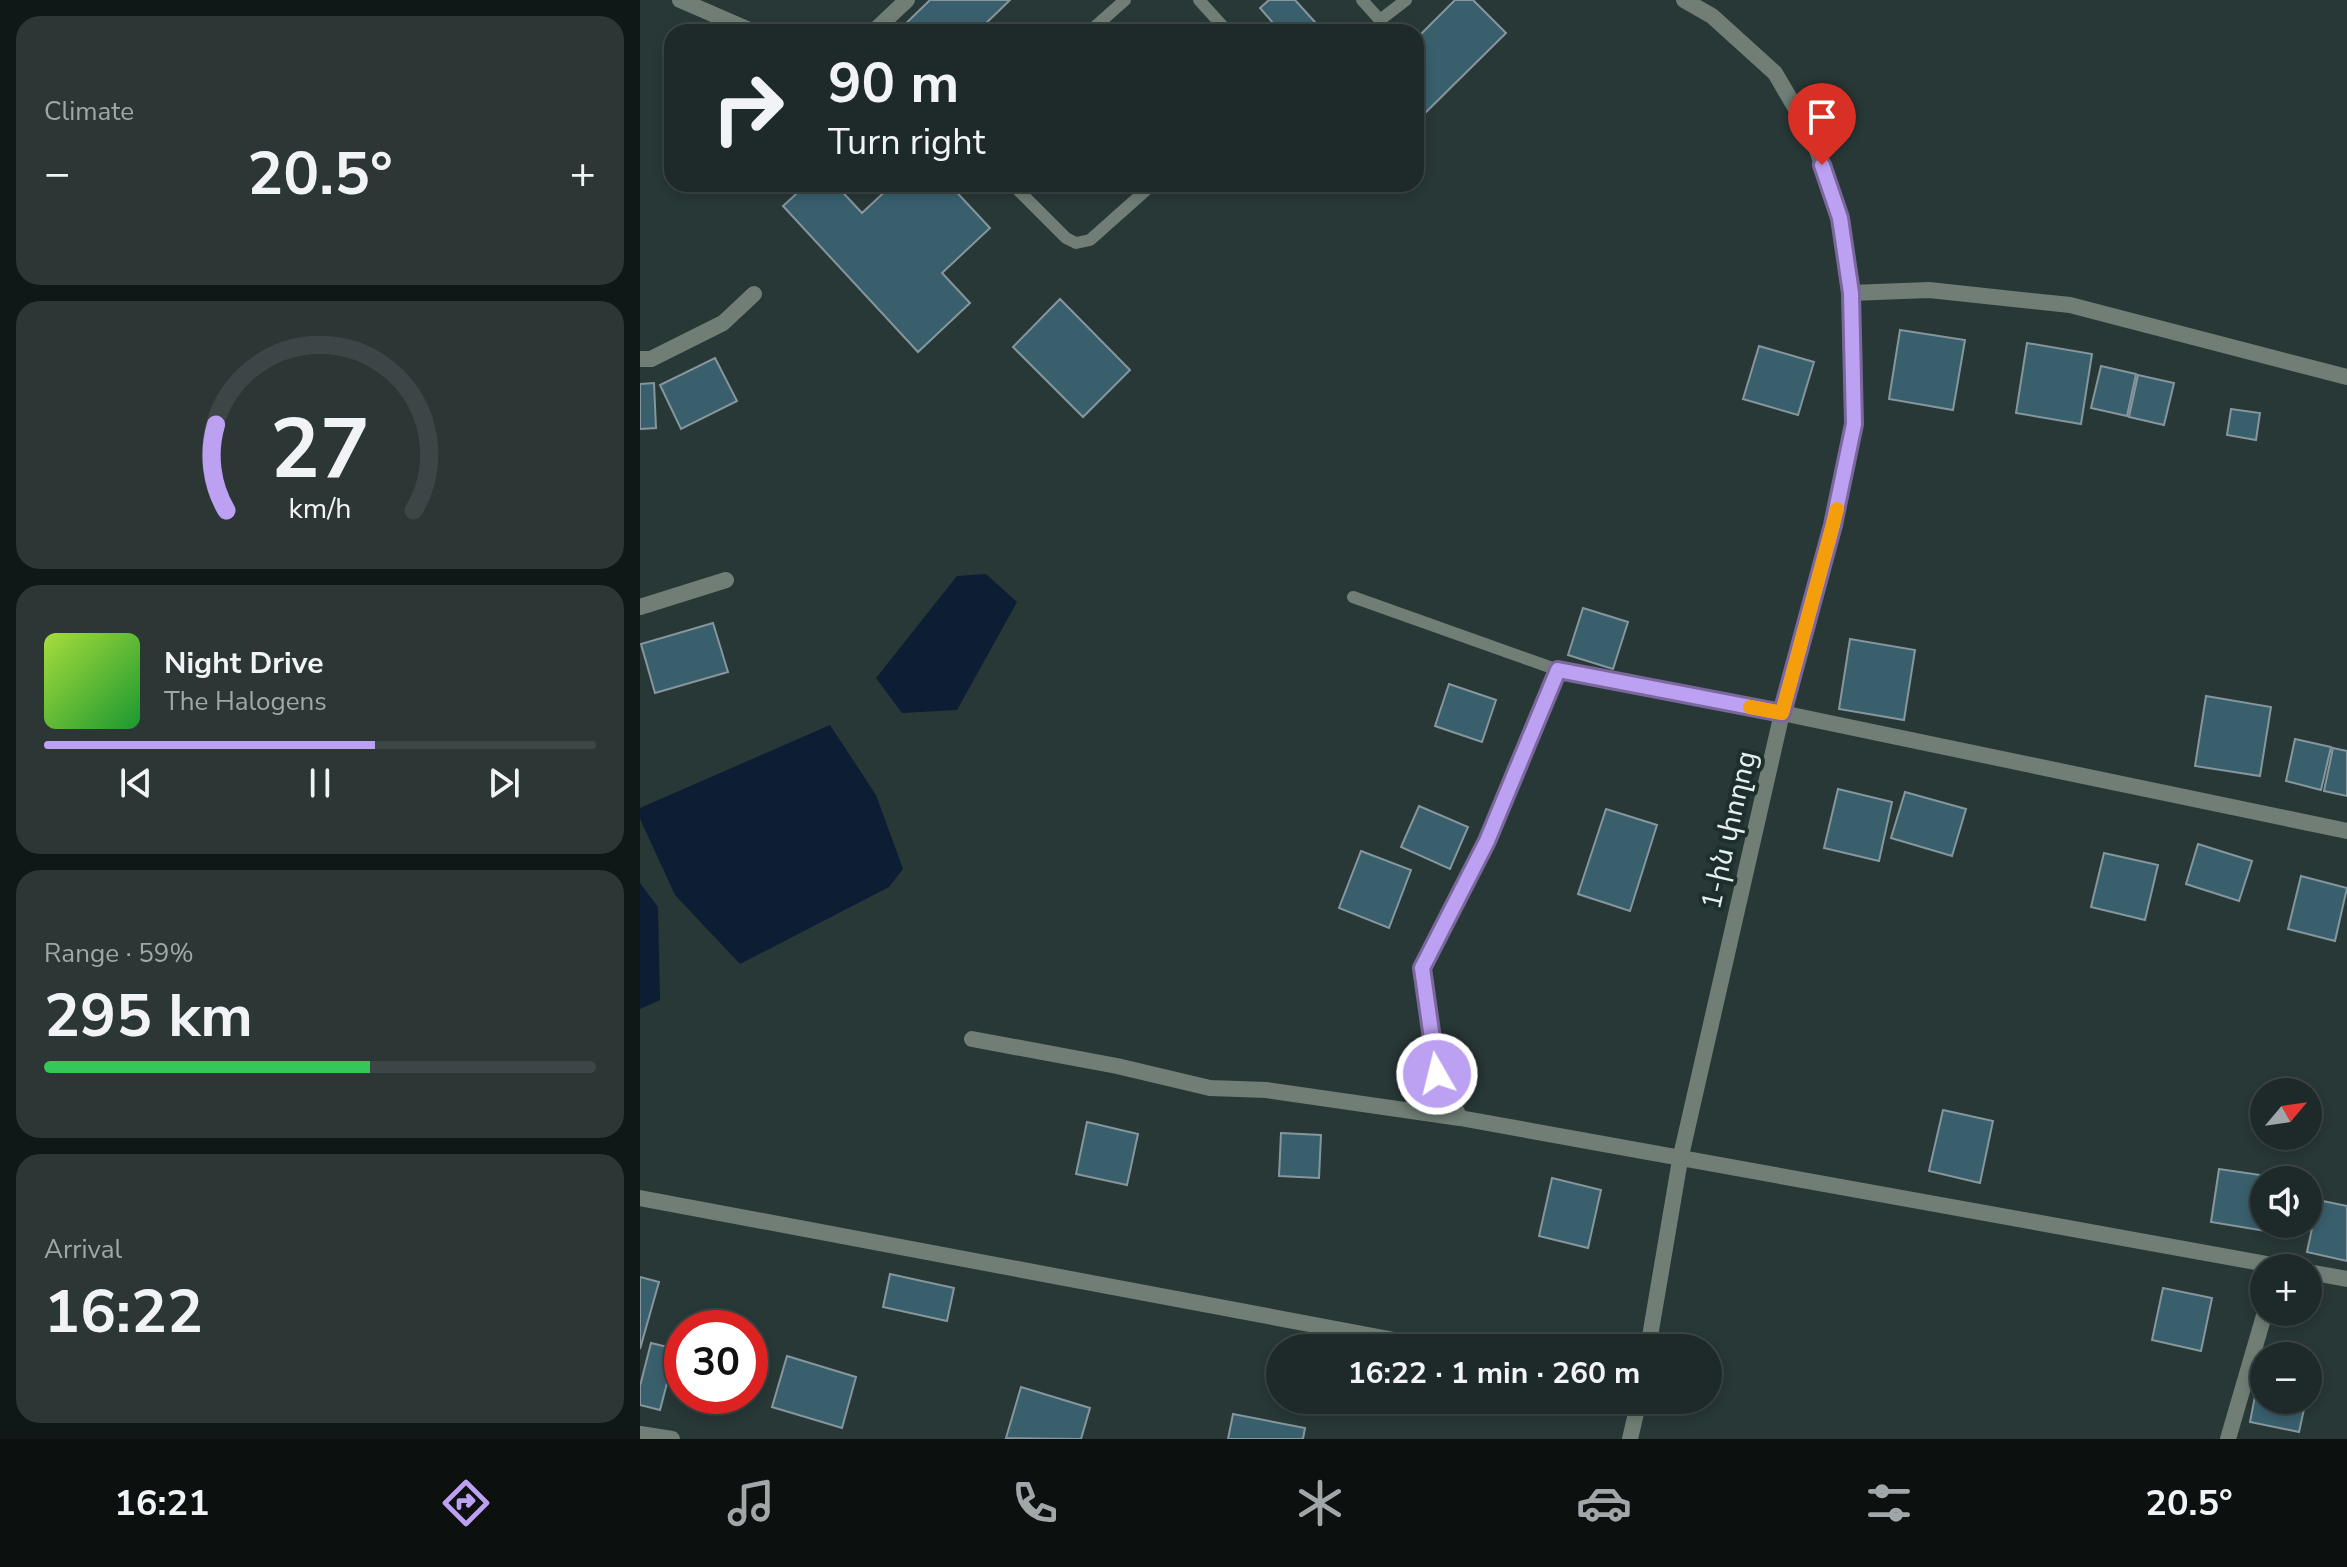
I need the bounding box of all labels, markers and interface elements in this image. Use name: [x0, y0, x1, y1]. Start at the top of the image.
text: 90 m: [828, 45, 959, 122]
icon: right: [696, 56, 800, 160]
pin: [1788, 83, 1856, 165]
text: Climate: [44, 94, 134, 129]
icon: arrive: [1800, 95, 1844, 139]
text: Turn right: [828, 118, 985, 167]
text: 20.5°: [247, 133, 393, 215]
text: −: [44, 144, 70, 204]
text: +: [570, 144, 596, 204]
text: 27: [270, 392, 370, 505]
text: km/h: [289, 489, 351, 528]
text: Night Drive: [164, 643, 323, 684]
text: The Halogens: [164, 684, 327, 719]
street label: 1-ին փողոց: [1692, 747, 1766, 913]
icon: previous: [114, 761, 158, 805]
icon: pause: [298, 761, 342, 805]
icon: next: [482, 761, 526, 805]
text: Range · 59%: [44, 936, 194, 971]
text: 295 km: [44, 975, 253, 1057]
position arrow: [1395, 1032, 1479, 1116]
north arrow: [2250, 1078, 2322, 1150]
map controls: [2250, 1078, 2322, 1414]
button: sound: [2250, 1166, 2322, 1238]
text: Arrival: [44, 1232, 122, 1267]
button: +: [2250, 1254, 2322, 1326]
text: 16:22: [44, 1271, 203, 1353]
speed limit sign: 30: [664, 1310, 768, 1414]
button: −: [2250, 1342, 2322, 1414]
text: 16:22 · 1 min · 260 m: [1348, 1353, 1640, 1394]
icon: directions: [438, 1475, 494, 1531]
icon: music: [723, 1475, 779, 1531]
icon: phone: [1007, 1475, 1063, 1531]
icon: climate: [1292, 1475, 1348, 1531]
icon: car: [1576, 1475, 1632, 1531]
icon: filters: [1861, 1475, 1917, 1531]
text: 16:21: [114, 1479, 210, 1528]
text: 20.5°: [2145, 1479, 2233, 1528]

